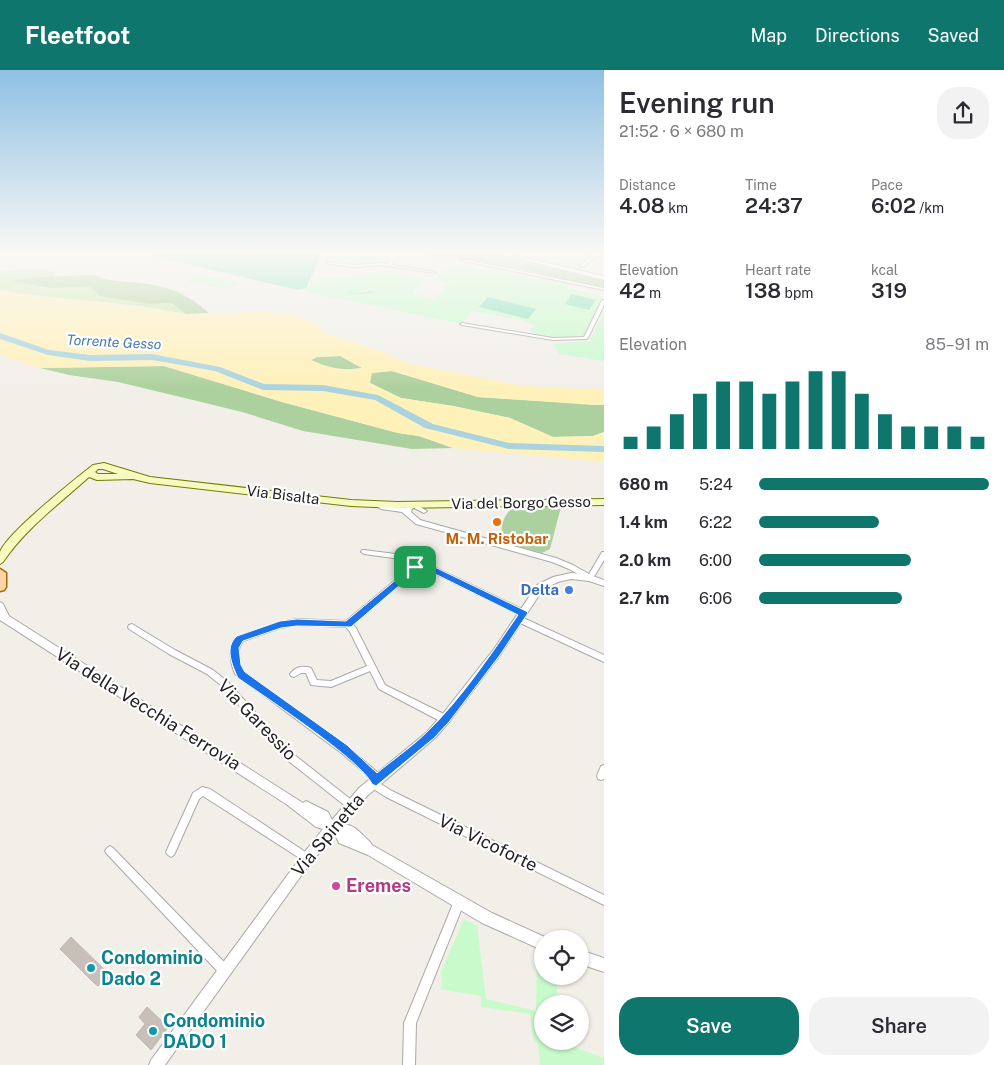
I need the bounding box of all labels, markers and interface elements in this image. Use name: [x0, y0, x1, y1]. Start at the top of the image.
text: Fleetfoot: [25, 21, 130, 49]
text: Map: [750, 25, 787, 46]
text: Directions: [815, 25, 900, 46]
text: Saved: [928, 25, 979, 46]
text: Evening run: [619, 86, 775, 119]
button: share: [937, 87, 989, 139]
text: 21:52 · 6 × 680 m: [619, 122, 744, 141]
text: Distance: [619, 177, 676, 193]
text: Time: [745, 177, 777, 193]
text: Pace: [871, 177, 903, 193]
text: 4.08: [619, 193, 665, 218]
text: 24:37: [745, 193, 803, 218]
text: 6:02: [871, 193, 916, 218]
text: km: [665, 200, 688, 216]
text: /km: [916, 200, 944, 216]
text: Elevation: [619, 262, 678, 278]
text: Heart rate: [745, 262, 811, 278]
text: kcal: [871, 262, 898, 278]
text: 42: [619, 278, 645, 303]
text: 138: [745, 278, 781, 303]
text: 319: [871, 278, 907, 303]
text: m: [645, 285, 661, 301]
text: bpm: [781, 285, 813, 301]
water label: Torrente Gesso: [66, 332, 162, 352]
text: Elevation: [619, 335, 687, 354]
text: 85–91 m: [925, 335, 989, 354]
text: 680 m: [619, 475, 668, 494]
text: 5:24: [699, 475, 733, 494]
street label: Via Bisalta: [246, 482, 321, 507]
street label: Via del Borgo Gesso: [451, 493, 591, 512]
text: 1.4 km: [619, 513, 668, 532]
text: 6:22: [699, 513, 732, 532]
marker: M. M. Ristobar: [491, 516, 503, 528]
place label: M. M. Ristobar: [446, 530, 548, 547]
pin: [394, 546, 436, 588]
text: 2.0 km: [619, 551, 671, 570]
text: 6:00: [699, 551, 732, 570]
icon: arrive: [401, 553, 429, 581]
place label: Delta: [520, 581, 559, 598]
marker: Delta: [563, 584, 575, 596]
text: 2.7 km: [619, 589, 669, 608]
text: 6:06: [699, 589, 732, 608]
street label: Via della Vecchia Ferrovia: [52, 643, 245, 774]
street label: Via Garessio: [214, 675, 301, 764]
street label: Via Spinetta: [287, 789, 368, 880]
street label: Via Vicoforte: [435, 810, 541, 876]
place label: Eremes: [346, 875, 411, 896]
marker: Eremes: [330, 880, 342, 892]
map controls: [534, 930, 589, 1050]
button: locate: [534, 930, 589, 985]
place label: Condominio Dado 2: [101, 947, 203, 989]
marker: Condominio Dado 2: [85, 962, 97, 974]
button: layers: [534, 995, 589, 1050]
button: Save: [619, 997, 799, 1055]
button: Share: [809, 997, 989, 1055]
place label: Condominio DADO 1: [163, 1010, 265, 1052]
marker: Condominio DADO 1: [147, 1025, 159, 1037]

